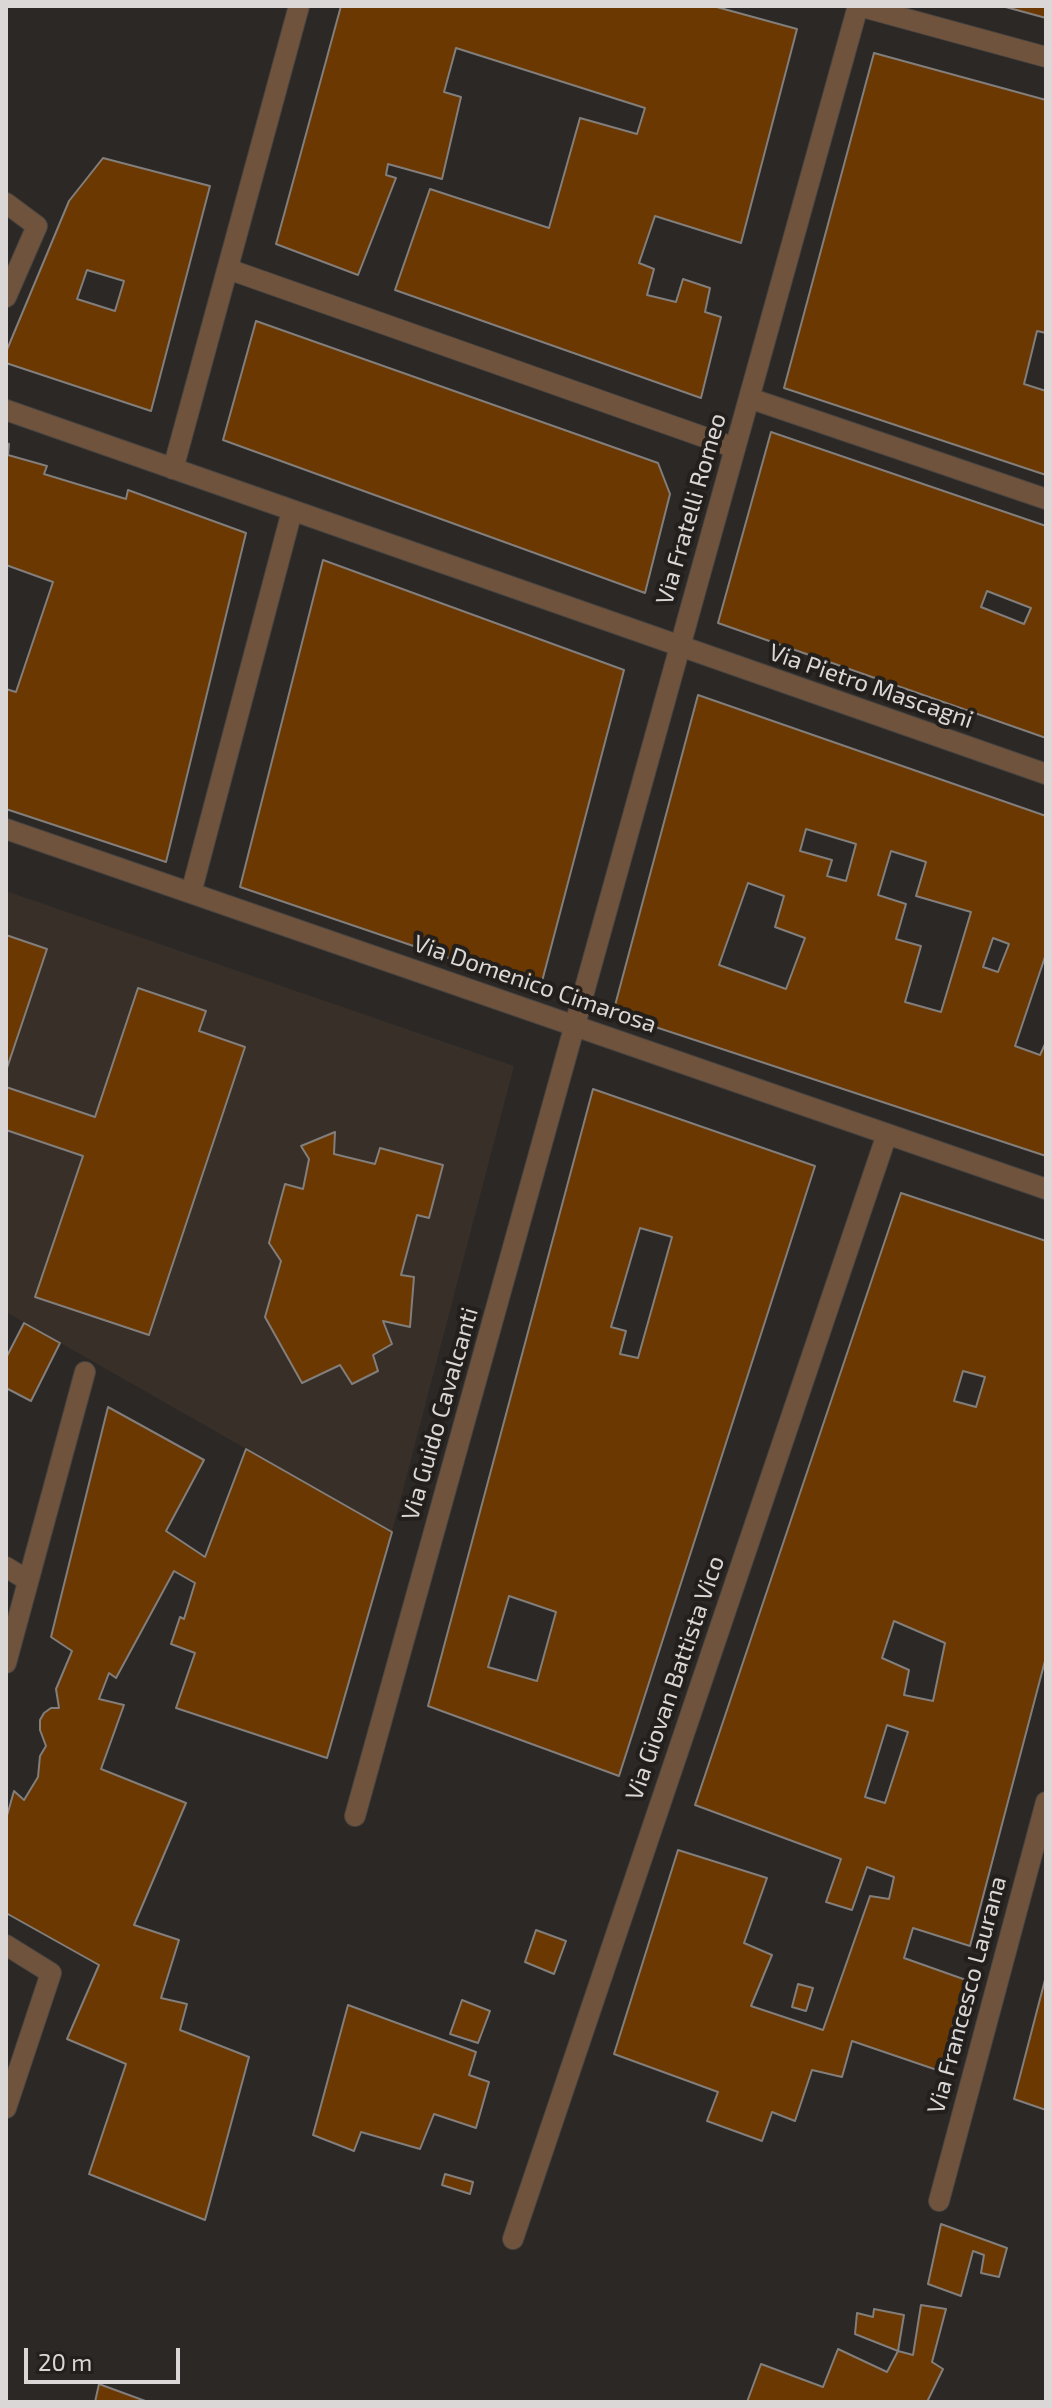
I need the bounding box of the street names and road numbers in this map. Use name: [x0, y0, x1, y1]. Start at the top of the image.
street label: Via Fratelli Romeo: [650, 410, 732, 608]
street label: Via Pietro Mascagni: [765, 638, 977, 734]
street label: Via Domenico Cimarosa: [410, 929, 660, 1039]
street label: Via Guido Cavalcanti: [396, 1304, 484, 1524]
street label: Via Giovan Battista Vico: [620, 1552, 730, 1804]
street label: Via Francesco Laurana: [921, 1873, 1013, 2117]

